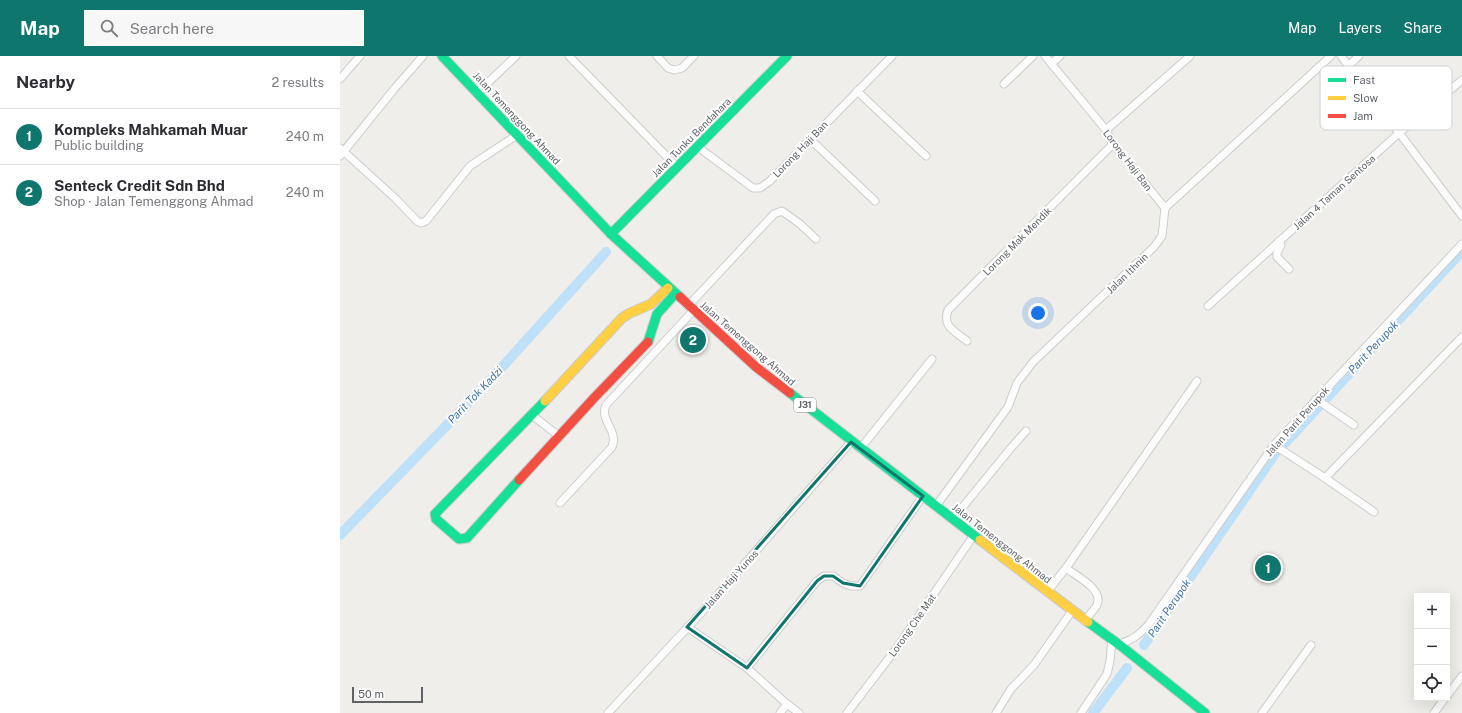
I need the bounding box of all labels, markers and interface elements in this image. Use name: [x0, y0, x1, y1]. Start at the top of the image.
search box: [84, 10, 364, 46]
text: Map: [20, 17, 60, 39]
icon: search: [98, 17, 120, 39]
text: Search here: [130, 20, 214, 37]
text: Map: [1288, 20, 1316, 36]
text: Layers: [1338, 20, 1382, 36]
text: Share: [1404, 20, 1442, 36]
legend: [1320, 66, 1452, 130]
street label: Jalan Temenggong Ahmad: [471, 69, 563, 167]
text: Nearby: [16, 72, 75, 92]
text: Fast: [1353, 74, 1375, 86]
text: 2 results: [272, 75, 324, 90]
text: Slow: [1353, 92, 1379, 104]
street label: Jalan Tunku Bendahara: [649, 95, 733, 179]
text: Jam: [1353, 110, 1373, 122]
street label: Lorong Haji Ban: [770, 118, 830, 180]
text: Kompleks Mahkamah Muar: [54, 121, 248, 138]
street label: Lorong Haji Ban: [1101, 127, 1155, 193]
text: 1: [26, 129, 32, 144]
text: 240 m: [286, 129, 324, 144]
text: Public building: [54, 138, 144, 153]
street label: Jalan 4 Taman Sentosa: [1291, 152, 1377, 232]
text: Senteck Credit Sdn Bhd: [54, 177, 225, 194]
text: 2: [25, 185, 33, 200]
text: 240 m: [286, 185, 324, 200]
text: Shop · Jalan Temenggong Ahmad: [54, 194, 253, 209]
street label: Lorong Mak Mendik: [980, 204, 1054, 278]
street label: Jalan Ithnin: [1104, 250, 1150, 296]
street label: Jalan Temenggong Ahmad: [698, 298, 798, 388]
your location: [1028, 303, 1048, 323]
water label: Parit Perupok: [1346, 318, 1400, 376]
pin: 2: [680, 325, 706, 355]
water label: Parit Tok Kadzi: [445, 364, 505, 426]
street label: Jalan Parit Perupok: [1263, 383, 1332, 458]
road number: J31: [794, 398, 816, 412]
street label: Jalan Temenggong Ahmad: [950, 501, 1054, 585]
street label: Jalan Haji Yunos: [702, 547, 760, 611]
pin: 1: [1255, 553, 1281, 583]
water label: Parit Perupok: [1145, 577, 1193, 639]
street label: Lorong Che Mat: [886, 591, 938, 659]
map controls: [1414, 593, 1450, 701]
button: +: [1414, 593, 1450, 629]
button: −: [1414, 629, 1450, 665]
button: locate: [1414, 665, 1450, 701]
scale bar: [352, 685, 423, 704]
text: 50 m: [358, 688, 384, 700]

